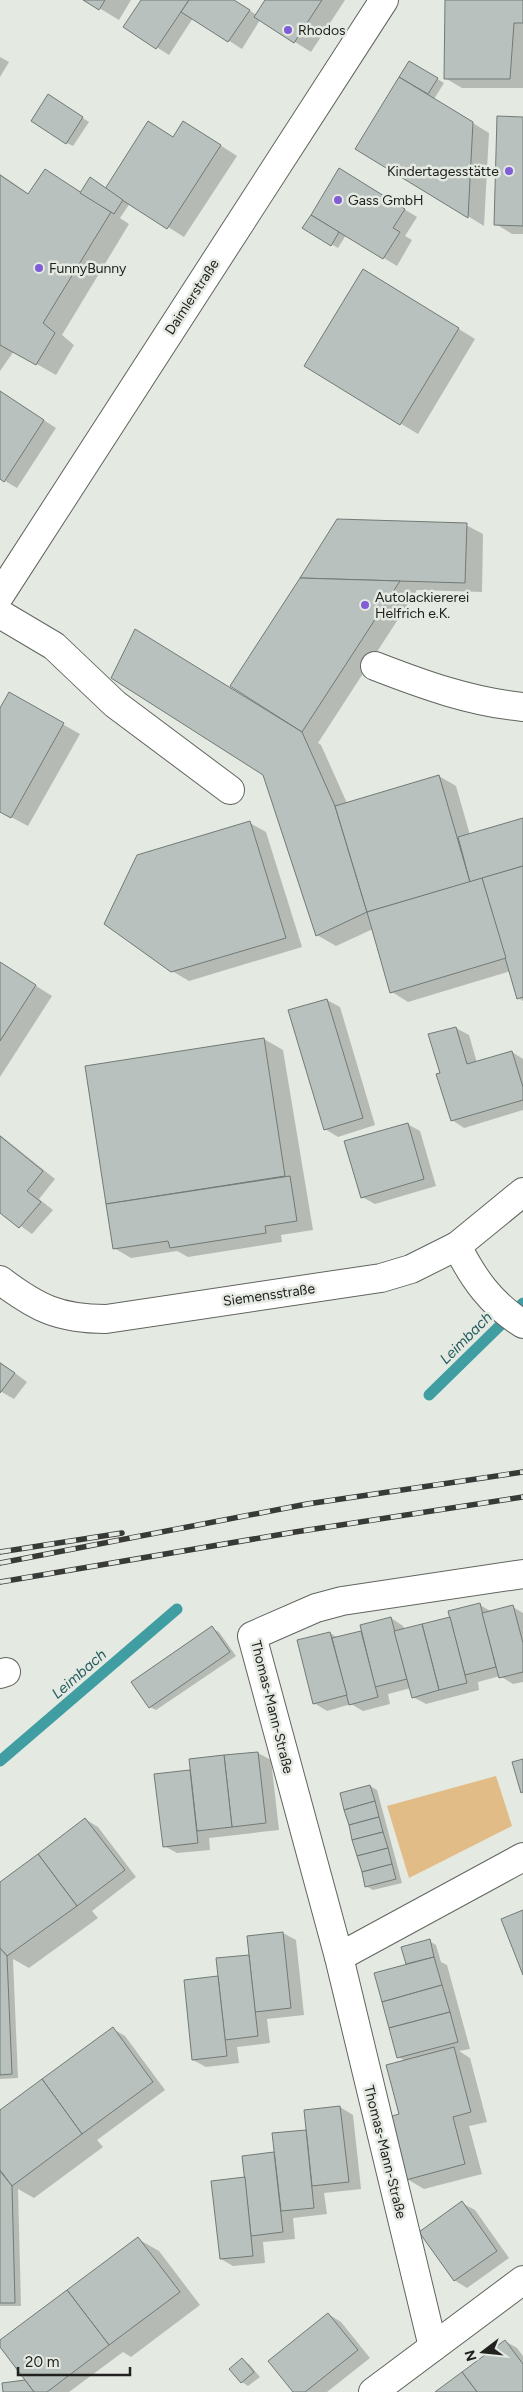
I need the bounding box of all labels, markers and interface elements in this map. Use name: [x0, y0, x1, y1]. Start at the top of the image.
place label: Rhodos: [298, 22, 346, 39]
marker: Rhodos: [282, 24, 294, 36]
place label: Kindertagesstätte: [387, 163, 499, 180]
marker: Kindertagesstätte: [503, 165, 515, 177]
place label: Gass GmbH: [348, 192, 424, 209]
marker: Gass GmbH: [332, 194, 344, 206]
street label: Daimlerstraße: [161, 256, 223, 338]
place label: FunnyBunny: [49, 260, 127, 277]
marker: FunnyBunny: [33, 262, 45, 274]
place label: Autolackiererei Helfrich e.K.: [375, 589, 469, 622]
marker: Autolackiererei Helfrich e.K.: [359, 599, 371, 611]
street label: Siemensstraße: [222, 1280, 316, 1310]
water label: Leimbach: [436, 1308, 496, 1368]
street label: Thomas-Mann-Straße: [247, 1639, 297, 1776]
water label: Leimbach: [48, 1645, 110, 1703]
street label: Thomas-Mann-Straße: [360, 2084, 410, 2221]
north arrow: [458, 2327, 508, 2377]
scale bar: [18, 2344, 130, 2376]
text: N: [461, 2348, 481, 2363]
text: 20 m: [25, 2353, 59, 2371]

